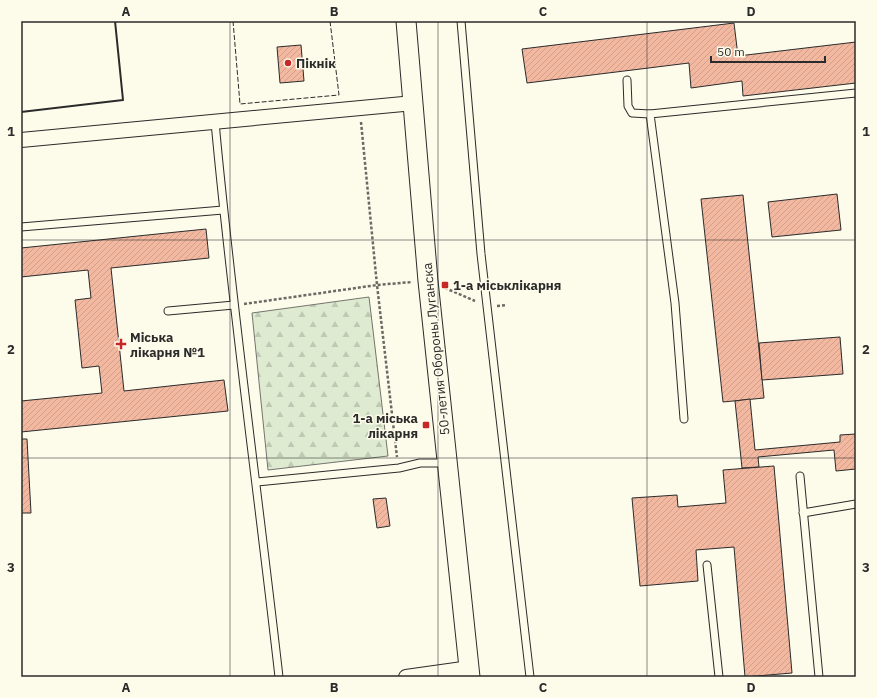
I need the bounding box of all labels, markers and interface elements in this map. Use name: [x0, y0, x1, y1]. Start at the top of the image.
text: A: [122, 3, 131, 20]
text: B: [330, 3, 339, 20]
text: C: [539, 3, 548, 20]
text: D: [746, 3, 756, 20]
scale bar: [711, 38, 825, 64]
text: 50 m: [717, 44, 745, 59]
place label: Пікнік: [296, 55, 336, 72]
marker: Пікнік: [283, 58, 293, 68]
text: 1: [7, 123, 15, 140]
text: 1: [862, 123, 870, 140]
street label: 50-летия Обороны Луганска: [418, 262, 454, 436]
place label: 1-а міськлікарня: [453, 277, 561, 294]
marker: 1-а міськлікарня: [440, 280, 450, 290]
place label: Міська лікарня №1: [130, 329, 205, 361]
marker: Міська лікарня №1: [115, 338, 127, 350]
text: 2: [7, 341, 15, 358]
text: 2: [862, 341, 870, 358]
place label: 1-а міська лікарня: [352, 410, 418, 442]
marker: 1-а міська лікарня: [421, 420, 431, 430]
text: 3: [7, 559, 15, 576]
text: 3: [862, 559, 870, 576]
text: A: [122, 679, 131, 696]
text: B: [330, 679, 339, 696]
text: C: [539, 679, 548, 696]
text: D: [746, 679, 756, 696]

